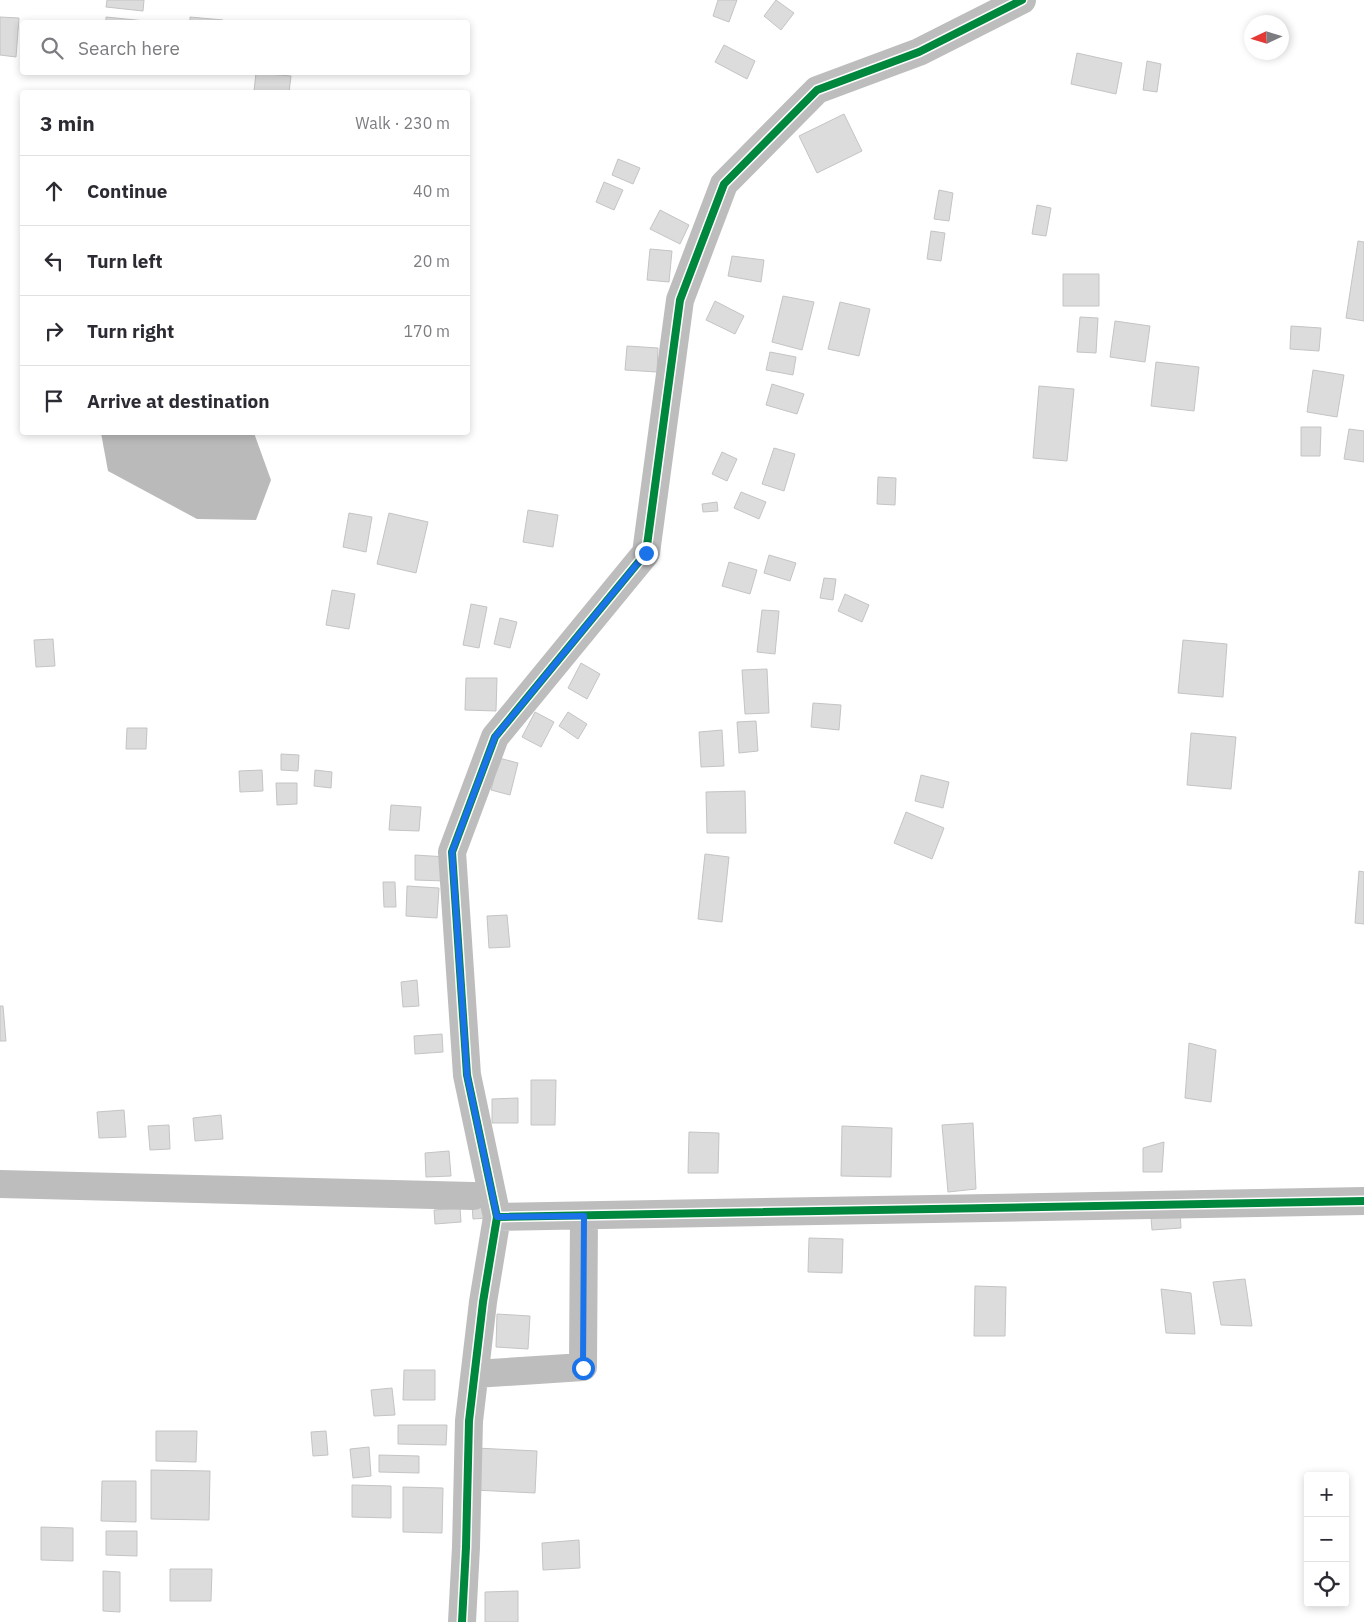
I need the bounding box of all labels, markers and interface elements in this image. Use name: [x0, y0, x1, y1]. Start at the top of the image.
north arrow: [1244, 15, 1289, 60]
search box: [20, 20, 470, 75]
icon: search: [38, 34, 66, 62]
text: Search here: [78, 36, 180, 60]
text: 3 min: [40, 109, 95, 137]
text: Walk · 230 m: [355, 113, 450, 133]
icon: ahead: [40, 177, 68, 205]
text: Continue: [87, 179, 167, 203]
text: 40 m: [413, 181, 450, 201]
icon: left: [40, 247, 68, 275]
text: Turn left: [87, 249, 163, 273]
text: 20 m: [413, 251, 450, 271]
icon: right: [40, 317, 68, 345]
text: Turn right: [87, 319, 174, 343]
text: 170 m: [403, 321, 450, 341]
icon: arrive: [40, 387, 68, 415]
text: Arrive at destination: [87, 389, 270, 413]
route end: [635, 542, 658, 565]
route start: [572, 1357, 595, 1380]
map controls: [1304, 1472, 1349, 1607]
button: +: [1304, 1472, 1349, 1517]
button: −: [1304, 1517, 1349, 1562]
button: locate: [1304, 1562, 1349, 1607]

